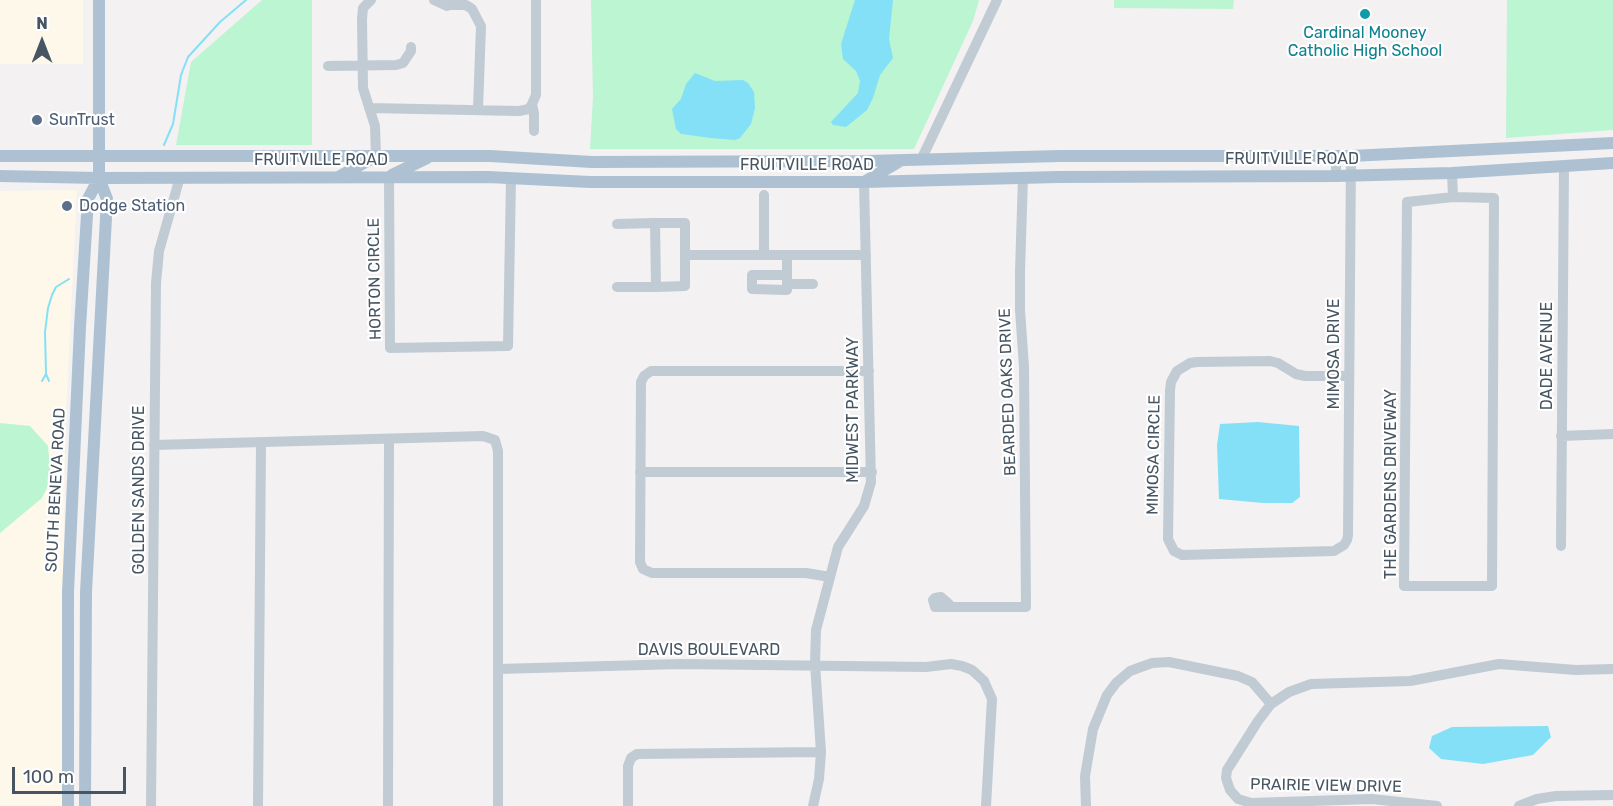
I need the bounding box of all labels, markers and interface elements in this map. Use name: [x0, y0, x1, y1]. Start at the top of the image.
marker: Cardinal Mooney Catholic High School: [1358, 7, 1372, 21]
north arrow: [12, 12, 72, 72]
text: N: [36, 14, 48, 33]
place label: Cardinal Mooney Catholic High School: [1288, 23, 1442, 61]
place label: SunTrust: [49, 110, 115, 130]
marker: SunTrust: [30, 113, 44, 127]
street label: FRUITVILLE ROAD: [1225, 149, 1359, 169]
street label: FRUITVILLE ROAD: [254, 150, 388, 170]
street label: FRUITVILLE ROAD: [740, 155, 874, 175]
place label: Dodge Station: [79, 196, 185, 216]
marker: Dodge Station: [60, 199, 74, 213]
street label: HORTON CIRCLE: [364, 218, 386, 340]
street label: MIMOSA DRIVE: [1324, 298, 1344, 410]
street label: DADE AVENUE: [1537, 302, 1557, 410]
street label: BEARDED OAKS DRIVE: [995, 308, 1021, 476]
street label: MIDWEST PARKWAY: [843, 337, 863, 483]
street label: THE GARDENS DRIVEWAY: [1381, 389, 1401, 579]
street label: MIMOSA CIRCLE: [1143, 395, 1165, 515]
street label: GOLDEN SANDS DRIVE: [129, 405, 149, 575]
street label: SOUTH BENEVA ROAD: [42, 407, 70, 573]
street label: DAVIS BOULEVARD: [638, 640, 780, 660]
scale bar: [15, 755, 129, 793]
text: 100 m: [23, 766, 74, 788]
street label: PRAIRIE VIEW DRIVE: [1250, 775, 1402, 797]

